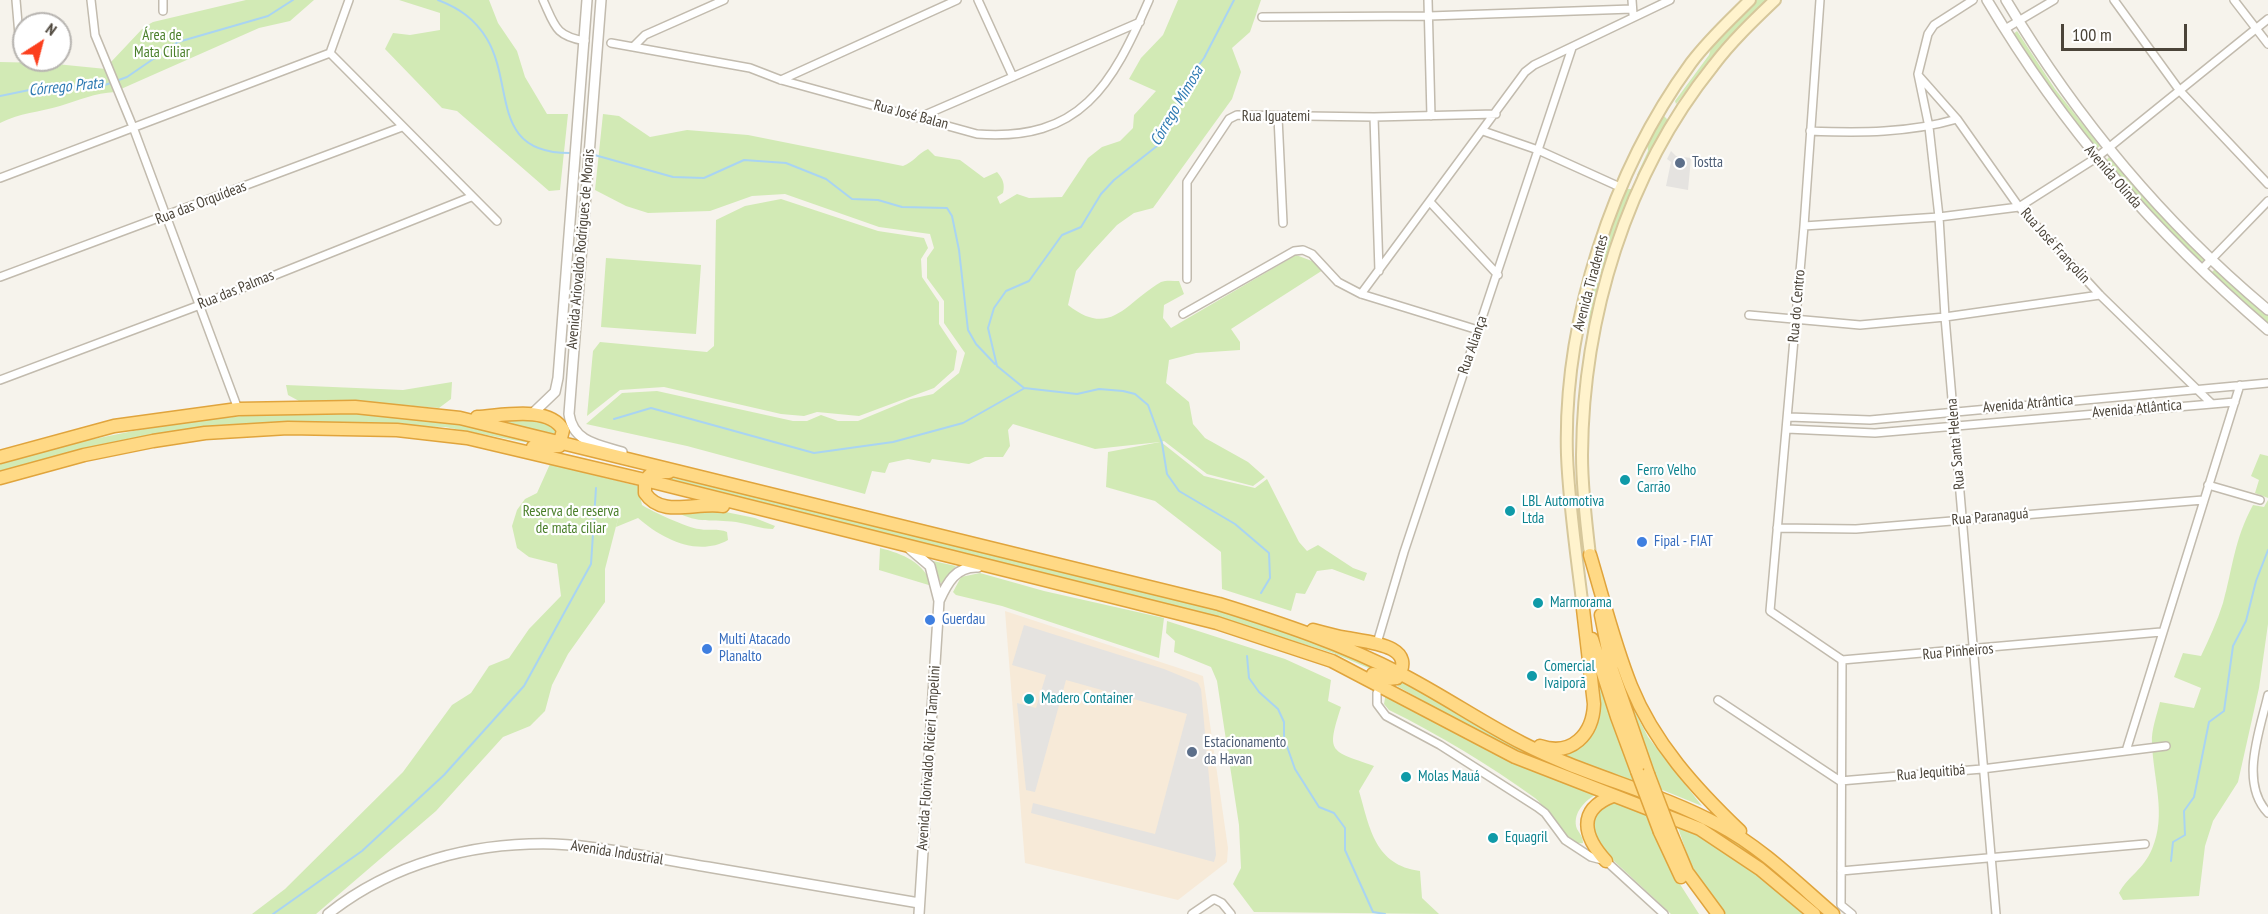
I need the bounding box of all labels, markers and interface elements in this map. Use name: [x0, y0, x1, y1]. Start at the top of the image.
north arrow: [12, 12, 72, 72]
scale bar: [2064, 12, 2190, 50]
text: N: [42, 18, 61, 40]
text: 100 m: [2072, 23, 2112, 46]
park label: Área de Mata Ciliar: [134, 27, 190, 62]
water label: Córrego Mimosa: [1146, 63, 1208, 149]
water label: Córrego Prata: [28, 74, 104, 100]
street label: Rua José Balan: [872, 96, 950, 134]
street label: Rua Iguatemi: [1242, 108, 1310, 126]
street label: Avenida Olinda: [2081, 142, 2145, 212]
street label: Avenida Ariovaldo Rodrigues de Morais: [563, 148, 599, 350]
place label: Tostta: [1692, 154, 1723, 172]
marker: Tostta: [1673, 156, 1687, 170]
street label: Rua das Orquídeas: [153, 177, 249, 229]
street label: Rua José Françolin: [2016, 205, 2094, 287]
street label: Avenida Tiradentes: [1570, 233, 1612, 333]
street label: Rua das Palmas: [195, 267, 277, 313]
street label: Rua do Centro: [1785, 269, 1809, 343]
street label: Rua Aliança: [1455, 313, 1491, 377]
street label: Avenida Atrântica: [1982, 391, 2074, 417]
street label: Avenida Atlântica: [2091, 396, 2183, 422]
street label: Rua Santa Helena: [1943, 398, 1969, 490]
place label: Ferro Velho Carrão: [1637, 462, 1696, 497]
marker: Ferro Velho Carrão: [1618, 473, 1632, 487]
place label: LBL Automotiva Ltda: [1522, 493, 1604, 528]
park label: Reserva de reserva de mata ciliar: [523, 503, 619, 538]
marker: LBL Automotiva Ltda: [1503, 504, 1517, 518]
street label: Rua Paranaguá: [1951, 505, 2029, 529]
place label: Fipal - FIAT: [1654, 533, 1713, 551]
marker: Fipal - FIAT: [1635, 535, 1649, 549]
place label: Marmorama: [1550, 594, 1612, 612]
marker: Marmorama: [1531, 596, 1545, 610]
place label: Guerdau: [942, 611, 985, 629]
marker: Guerdau: [923, 613, 937, 627]
place label: Multi Atacado Planalto: [719, 631, 790, 666]
street label: Rua Pinheiros: [1922, 640, 1994, 664]
marker: Multi Atacado Planalto: [700, 642, 714, 656]
place label: Comercial Ivaiporã: [1544, 658, 1595, 693]
street label: Avenida Florivaldo Ricieri Tampelini: [914, 665, 944, 851]
marker: Comercial Ivaiporã: [1525, 669, 1539, 683]
place label: Madero Container: [1041, 690, 1133, 708]
marker: Madero Container: [1022, 692, 1036, 706]
place label: Estacionamento da Havan: [1204, 734, 1286, 769]
marker: Estacionamento da Havan: [1185, 745, 1199, 759]
street label: Rua Jequitibá: [1896, 761, 1966, 785]
place label: Molas Mauá: [1418, 768, 1480, 786]
marker: Molas Mauá: [1399, 770, 1413, 784]
place label: Equagril: [1505, 829, 1548, 847]
marker: Equagril: [1486, 831, 1500, 845]
street label: Avenida Industrial: [570, 837, 664, 869]

